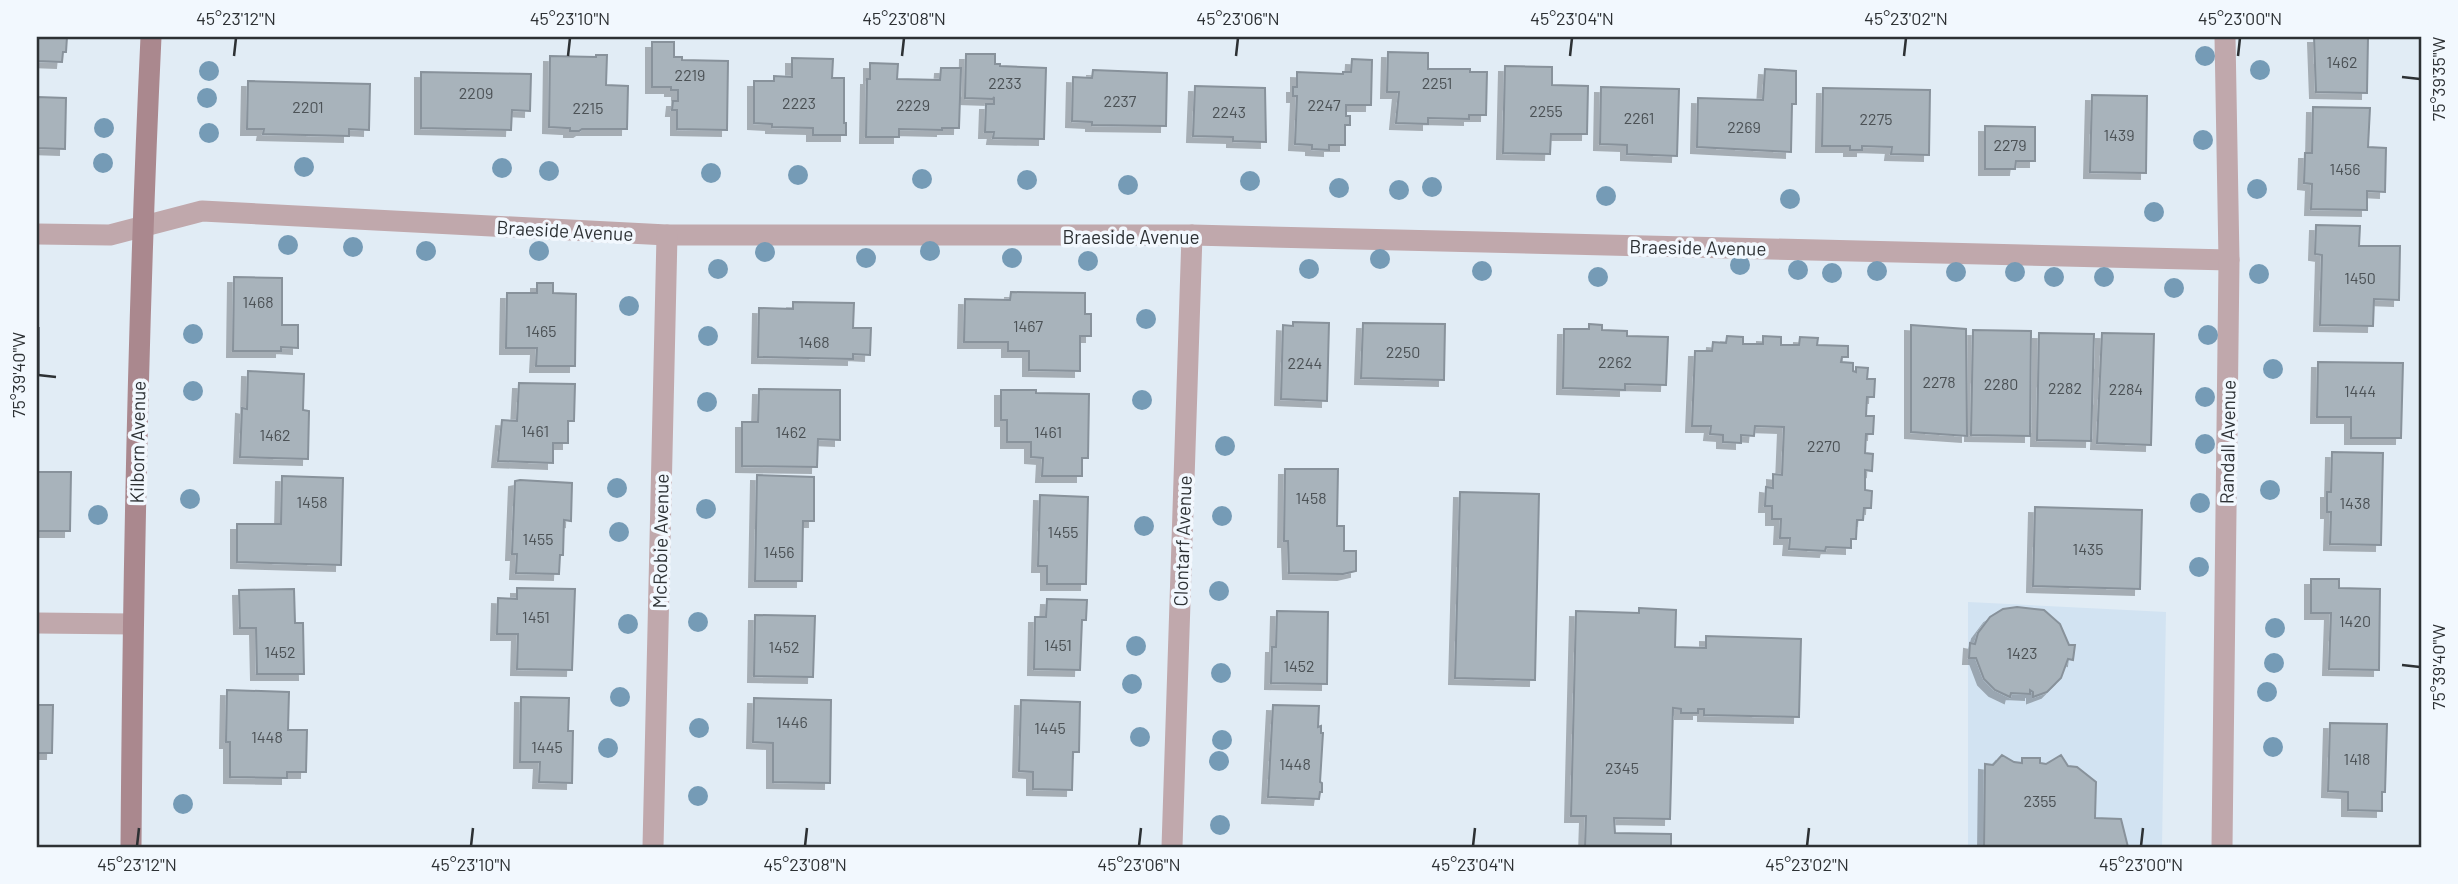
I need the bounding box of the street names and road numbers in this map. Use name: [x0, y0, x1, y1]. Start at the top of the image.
street label: Braeside Avenue: [496, 215, 634, 245]
street label: Braeside Avenue: [1062, 225, 1200, 248]
street label: Braeside Avenue: [1629, 234, 1767, 260]
street label: Kilborn Avenue: [124, 380, 150, 504]
street label: Randall Avenue: [2214, 380, 2240, 504]
street label: McRobie Avenue: [647, 473, 673, 609]
street label: Clontarf Avenue: [1168, 475, 1196, 607]

